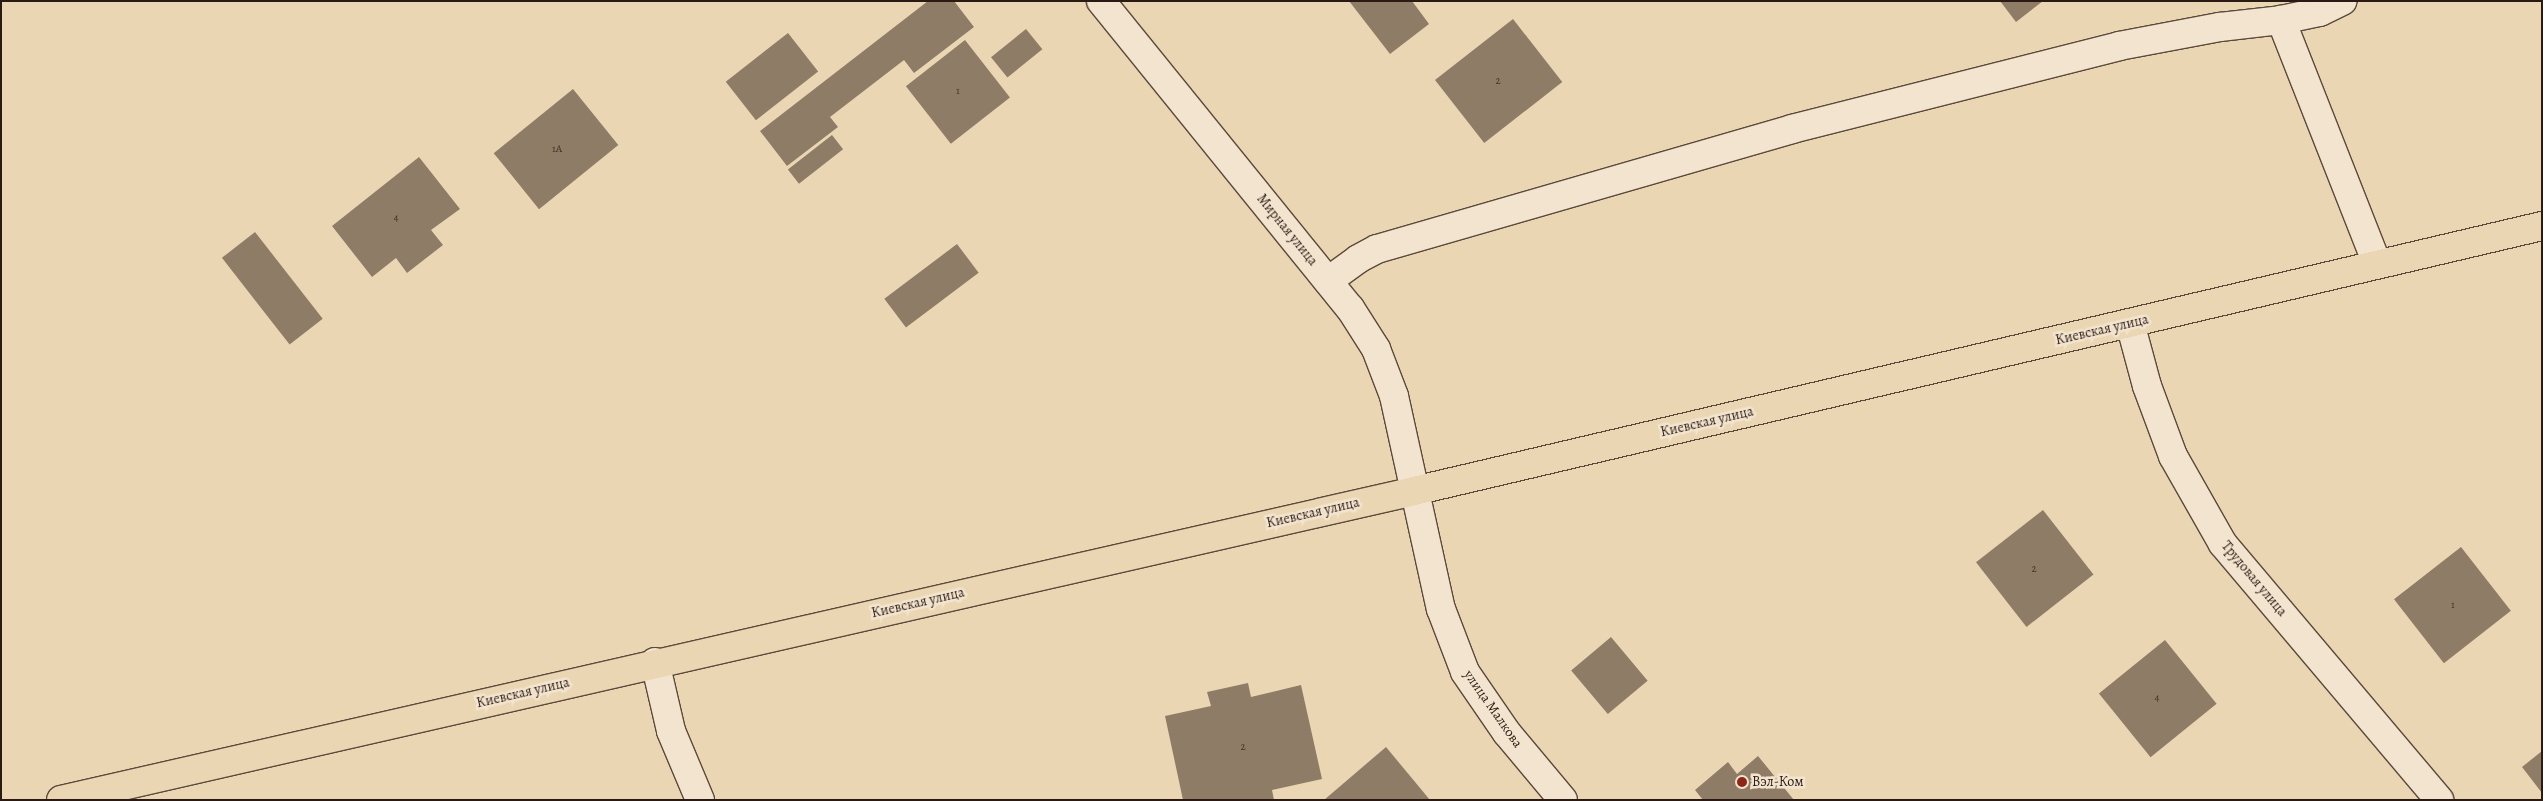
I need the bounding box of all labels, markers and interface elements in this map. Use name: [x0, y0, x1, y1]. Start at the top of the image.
house number: 2: [1495, 74, 1501, 88]
house number: 1: [956, 84, 960, 98]
house number: 1А: [552, 142, 562, 156]
street label: Мирная улица: [1253, 191, 1321, 269]
house number: 4: [394, 211, 398, 225]
street label: Киевская улица: [2054, 311, 2150, 349]
street label: Киевская улица: [1659, 403, 1755, 441]
street label: Киевская улица: [1265, 494, 1361, 532]
street label: Трудовая улица: [2218, 538, 2290, 620]
house number: 2: [2031, 562, 2037, 576]
street label: Киевская улица: [870, 584, 966, 622]
house number: 1: [2451, 598, 2455, 612]
street label: улица Малкова: [1460, 667, 1526, 751]
street label: Киевская улица: [475, 674, 571, 712]
house number: 4: [2155, 691, 2159, 705]
house number: 2: [1240, 740, 1246, 754]
place label: Вэл-Ком: [1752, 774, 1804, 790]
marker: Вэл-Ком: [1736, 776, 1748, 788]

